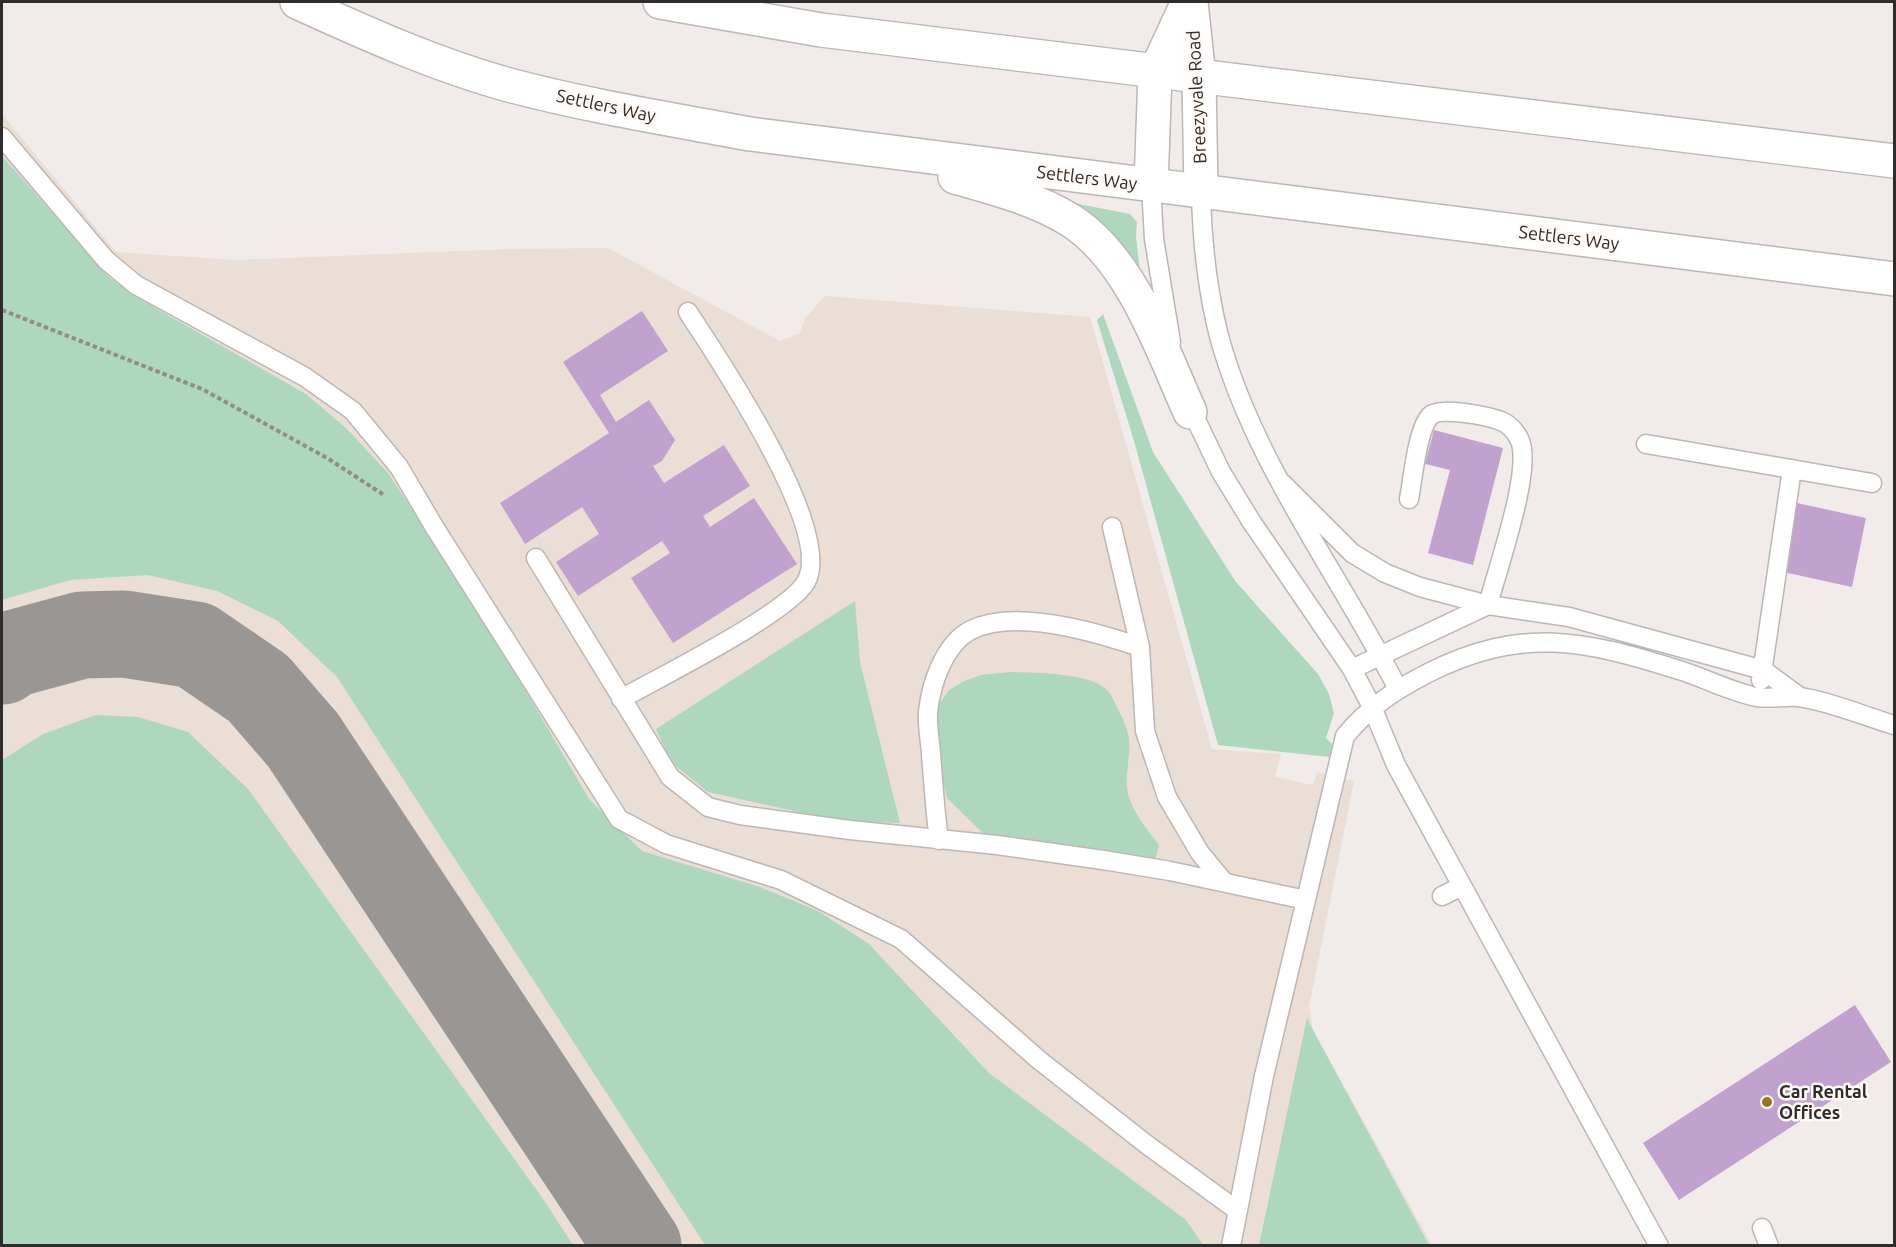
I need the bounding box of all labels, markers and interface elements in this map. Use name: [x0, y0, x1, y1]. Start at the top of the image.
street label: Breezyvale Road: [1183, 30, 1211, 164]
street label: Settlers Way: [554, 85, 658, 127]
street label: Settlers Way: [1035, 161, 1139, 195]
street label: Settlers Way: [1517, 221, 1621, 255]
place label: Car Rental Offices: [1779, 1081, 1867, 1124]
marker: Car Rental Offices: [1760, 1095, 1774, 1109]

